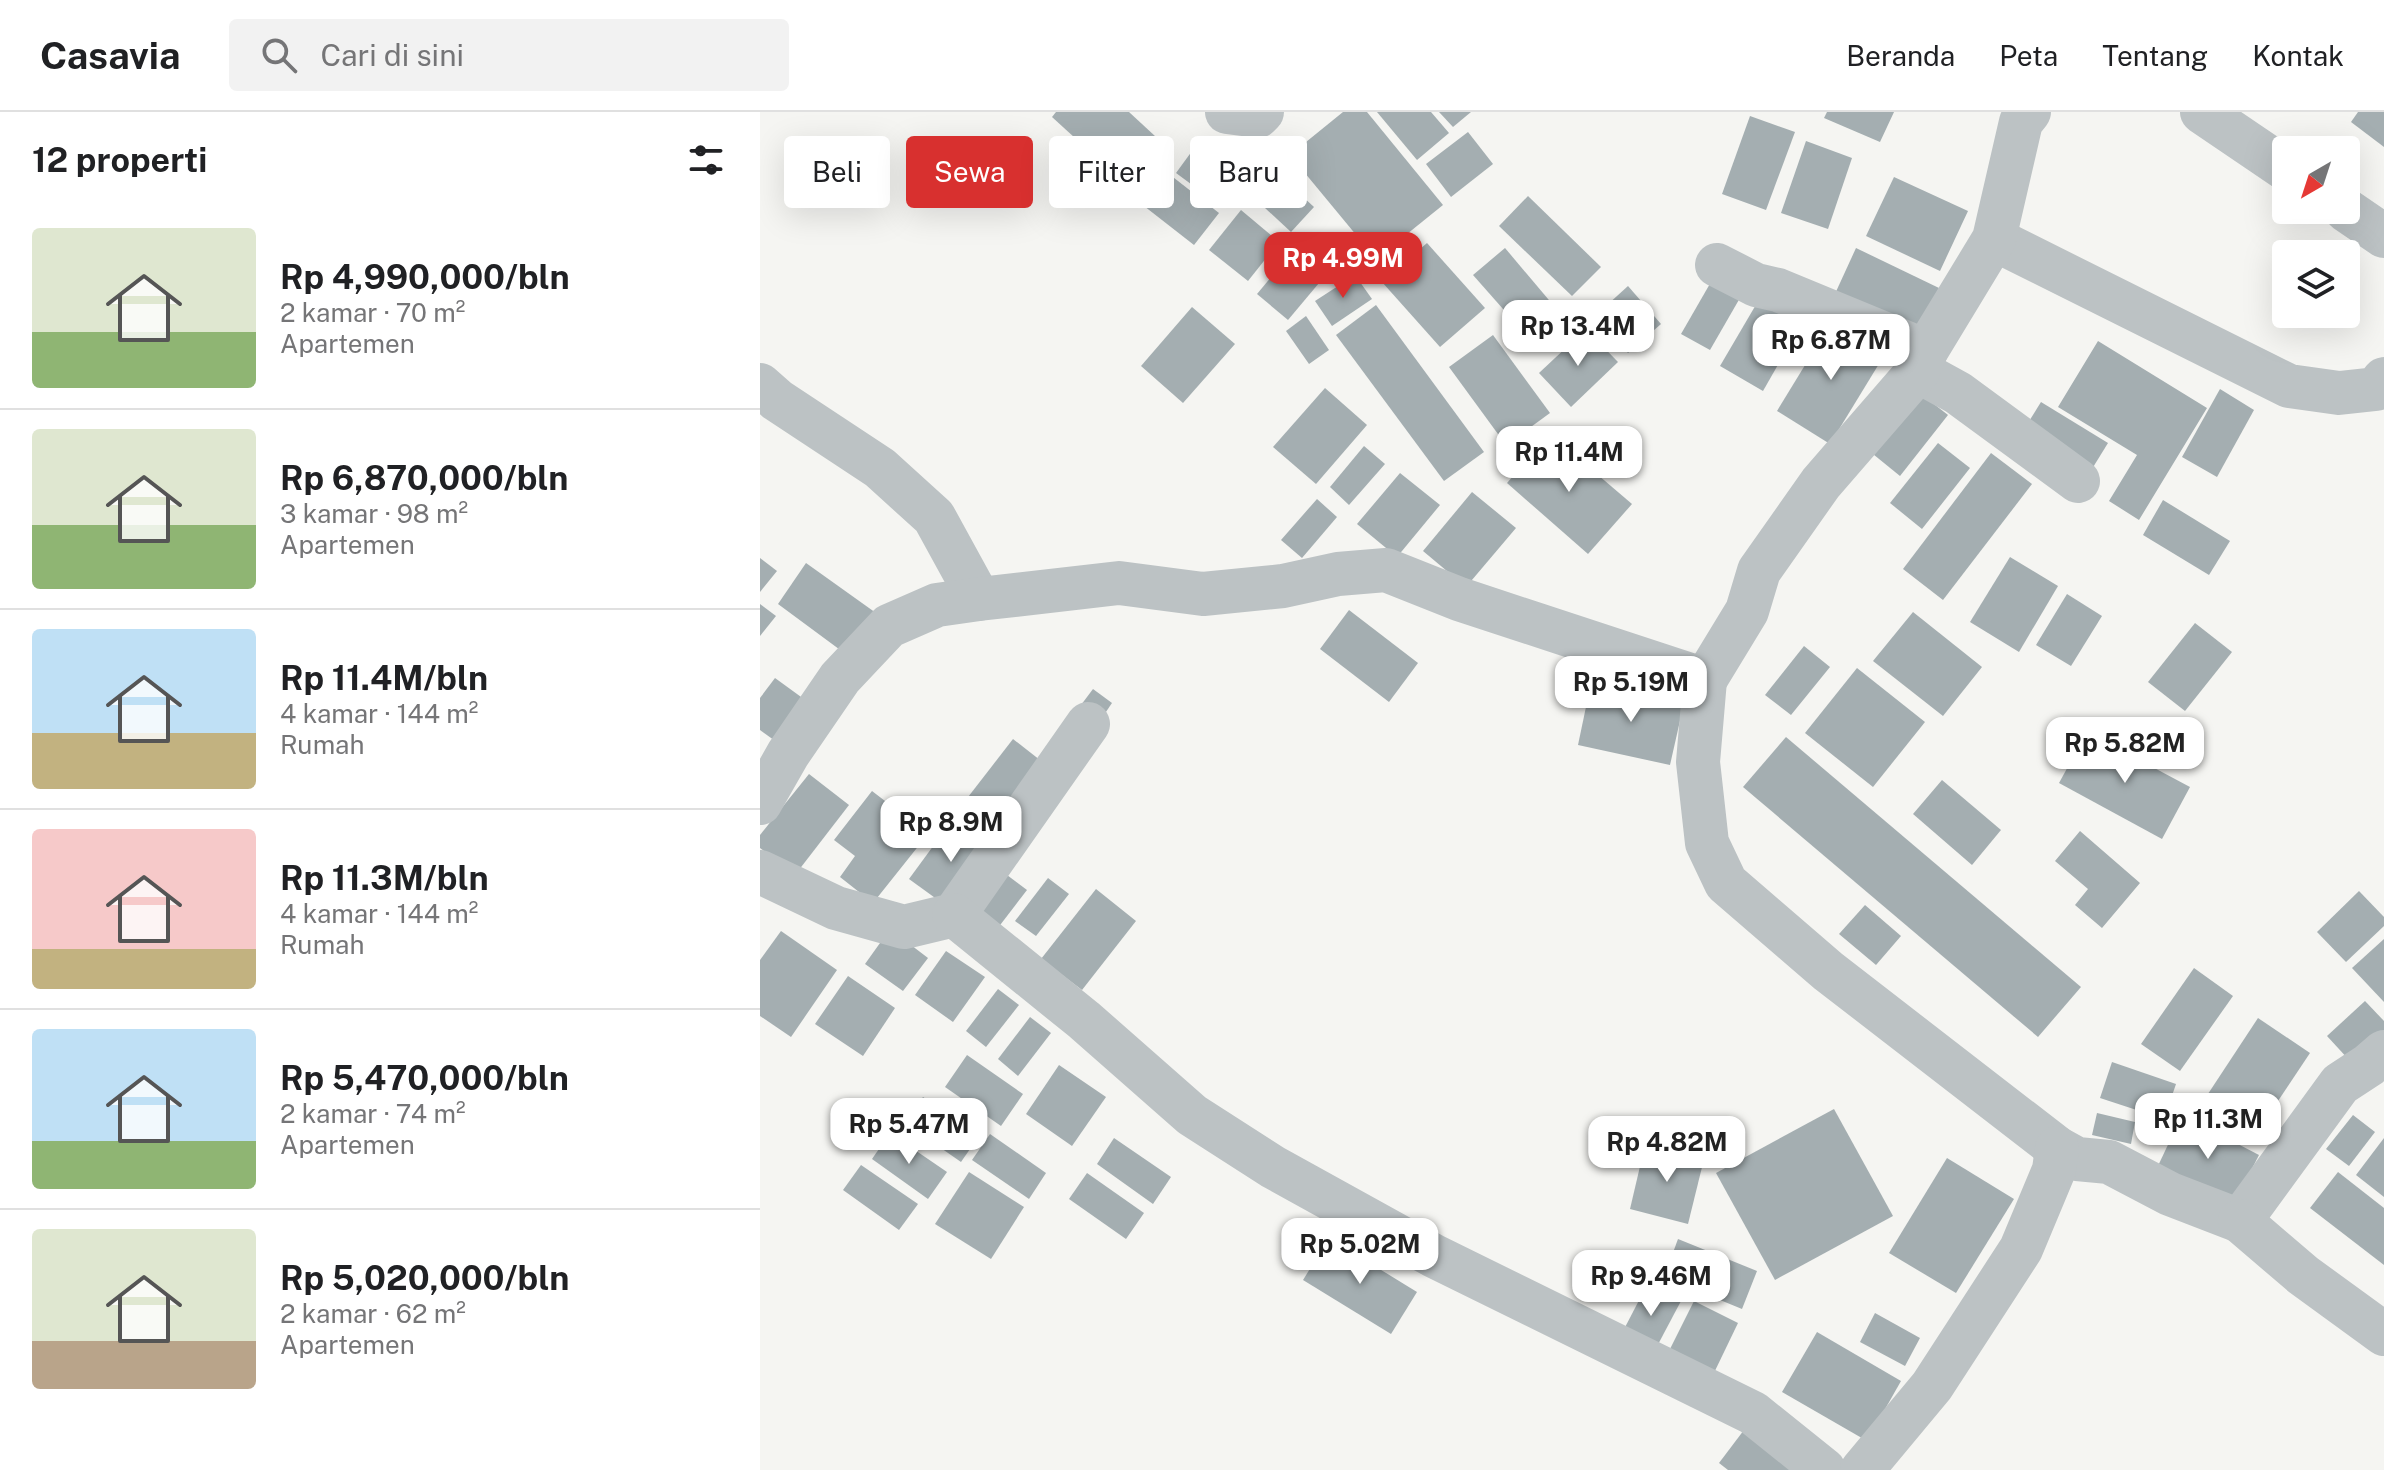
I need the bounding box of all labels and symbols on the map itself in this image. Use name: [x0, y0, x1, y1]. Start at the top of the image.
north arrow: [2272, 136, 2360, 224]
pin: Rp 4.99M: [1260, 232, 1426, 300]
pin: Rp 13.4M: [1495, 300, 1661, 368]
pin: Rp 6.87M: [1748, 314, 1914, 382]
pin: Rp 11.4M: [1486, 426, 1652, 494]
pin: Rp 5.19M: [1548, 656, 1714, 724]
pin: Rp 5.82M: [2042, 717, 2208, 785]
pin: Rp 8.9M: [877, 796, 1025, 864]
pin: Rp 11.3M: [2125, 1093, 2291, 1161]
pin: Rp 5.47M: [826, 1098, 992, 1166]
pin: Rp 4.82M: [1584, 1116, 1750, 1184]
pin: Rp 5.02M: [1277, 1218, 1443, 1286]
pin: Rp 9.46M: [1568, 1250, 1734, 1318]

